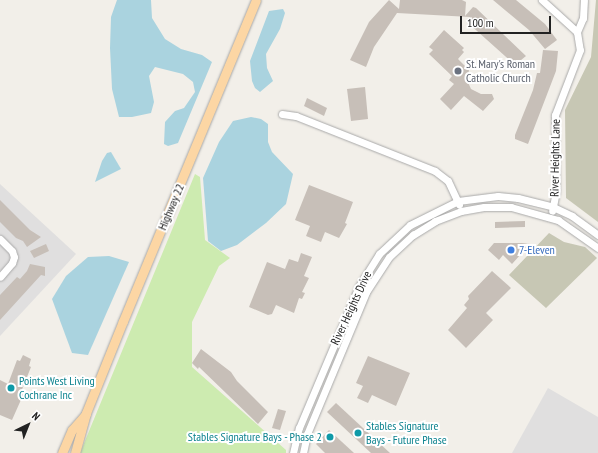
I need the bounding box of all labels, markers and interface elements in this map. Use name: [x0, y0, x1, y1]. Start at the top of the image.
scale bar: [462, 8, 553, 34]
text: 100 m: [467, 15, 494, 30]
place label: St. Mary's Roman Catholic Church: [466, 57, 536, 85]
marker: St. Mary's Roman Catholic Church: [453, 66, 463, 76]
street label: River Heights Lane: [547, 119, 563, 197]
street label: Highway 22: [155, 182, 187, 232]
place label: 7-Eleven: [519, 243, 555, 257]
marker: 7-Eleven: [506, 245, 516, 255]
street label: River Heights Drive: [328, 269, 374, 347]
place label: Points West Living Cochrane Inc: [19, 374, 95, 402]
marker: Points West Living Cochrane Inc: [6, 383, 16, 393]
north arrow: [8, 405, 48, 445]
text: N: [29, 409, 43, 423]
place label: Stables Signature Bays - Future Phase: [366, 419, 448, 447]
marker: Stables Signature Bays - Future Phase: [353, 428, 363, 438]
place label: Stables Signature Bays - Phase 2: [187, 430, 322, 444]
marker: Stables Signature Bays - Phase 2: [325, 432, 335, 442]

